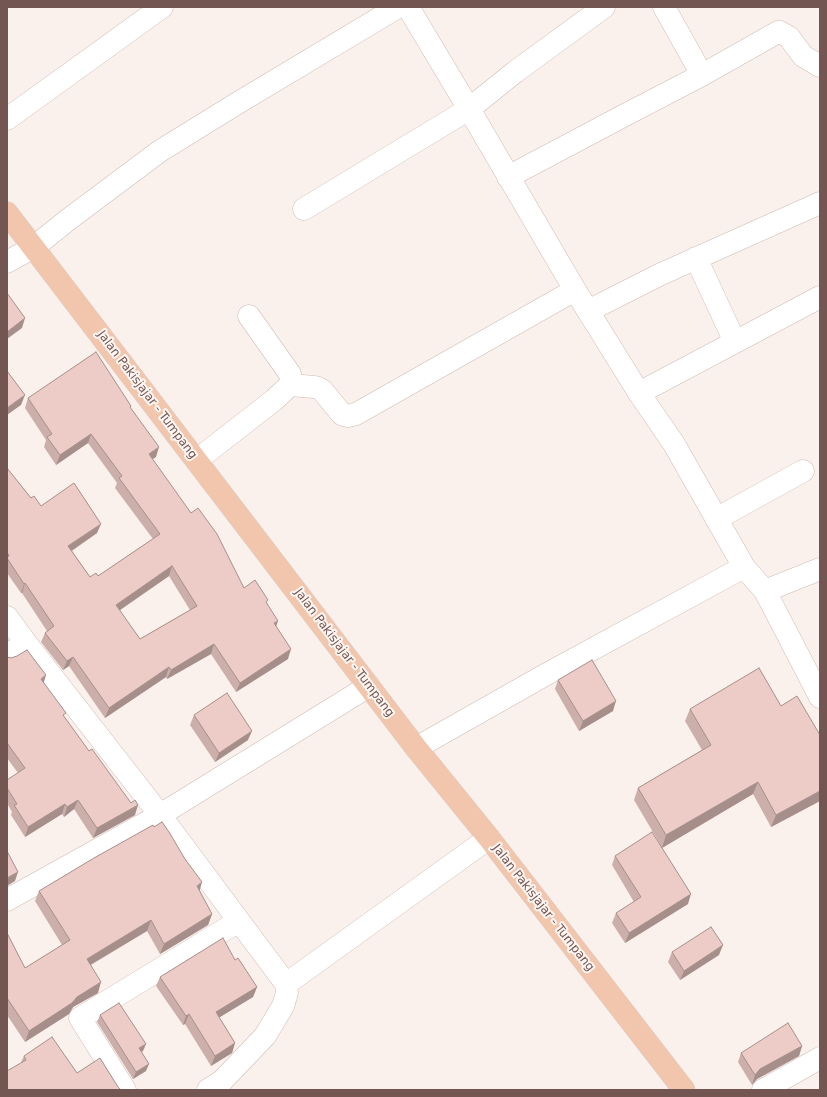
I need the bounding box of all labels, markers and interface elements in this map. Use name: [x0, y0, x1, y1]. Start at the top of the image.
street label: Jalan Pakisjajar - Tumpang: [94, 328, 200, 462]
street label: Jalan Pakisjajar - Tumpang: [291, 586, 397, 720]
street label: Jalan Pakisjajar - Tumpang: [489, 842, 597, 974]

